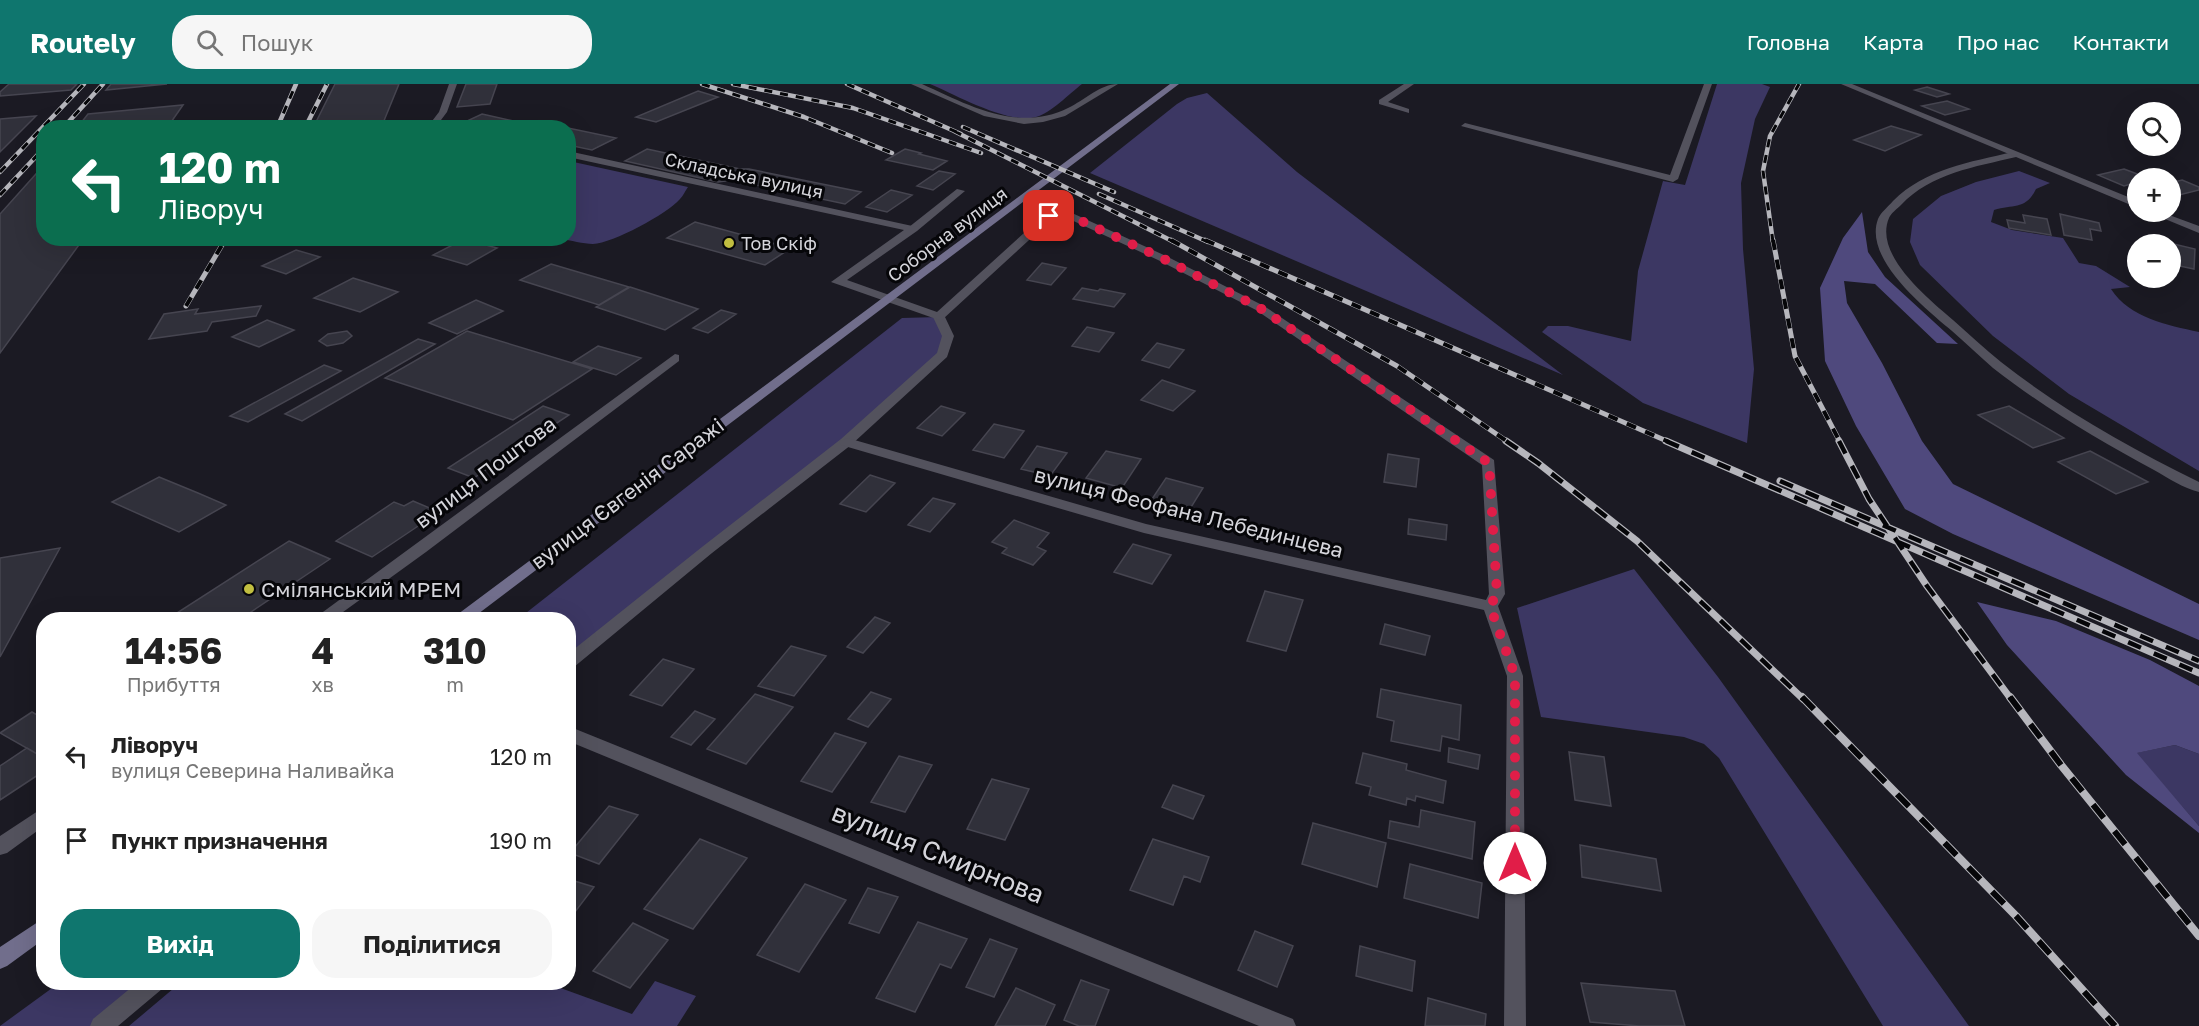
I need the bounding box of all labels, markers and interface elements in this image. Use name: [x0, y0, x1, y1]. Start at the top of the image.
search box: [172, 15, 592, 69]
text: Routely: [30, 26, 136, 59]
icon: search: [193, 26, 226, 59]
text: Пошук: [241, 29, 313, 56]
text: Головна: [1747, 29, 1830, 55]
text: Карта: [1863, 29, 1924, 55]
text: Про нас: [1957, 29, 2039, 55]
text: Контакти: [2072, 29, 2169, 55]
map controls: [2127, 102, 2181, 288]
button: search: [2127, 102, 2181, 156]
text: 120 m: [159, 142, 281, 192]
icon: left: [60, 144, 138, 222]
street label: Складська вулиця: [663, 147, 825, 203]
button: +: [2127, 168, 2181, 222]
street label: Соборна вулиця: [883, 182, 1011, 286]
pin: [1023, 190, 1074, 241]
text: Ліворуч: [159, 193, 263, 225]
icon: arrive: [1032, 199, 1065, 232]
place label: Тов Скіф: [741, 232, 817, 254]
button: −: [2127, 234, 2181, 288]
marker: Тов Скіф: [722, 236, 736, 250]
street label: вулиця Поштова: [409, 410, 561, 534]
street label: вулиця Євгенія Саражі: [525, 412, 729, 574]
street label: вулиця Феофана Лебединцева: [1032, 461, 1346, 563]
place label: Смілянський МРЕМ: [261, 576, 461, 602]
marker: Смілянський МРЕМ: [242, 582, 256, 596]
text: 14:56: [125, 629, 222, 672]
text: 4: [311, 629, 334, 672]
text: 310: [423, 629, 487, 672]
text: Прибуття: [127, 672, 221, 696]
text: хв: [312, 672, 334, 696]
text: m: [446, 672, 464, 696]
text: Ліворуч: [111, 731, 198, 758]
icon: left: [60, 740, 93, 773]
text: 120 m: [490, 743, 552, 770]
text: вулиця Северина Наливайка: [111, 758, 395, 782]
street label: вулиця Смирнова: [827, 796, 1049, 910]
icon: arrive: [60, 824, 93, 857]
text: Пункт призначення: [111, 827, 328, 854]
text: 190 m: [489, 827, 552, 854]
position arrow: [1483, 831, 1547, 895]
button: Вихід: [60, 909, 300, 978]
button: Поділитися: [312, 909, 552, 978]

